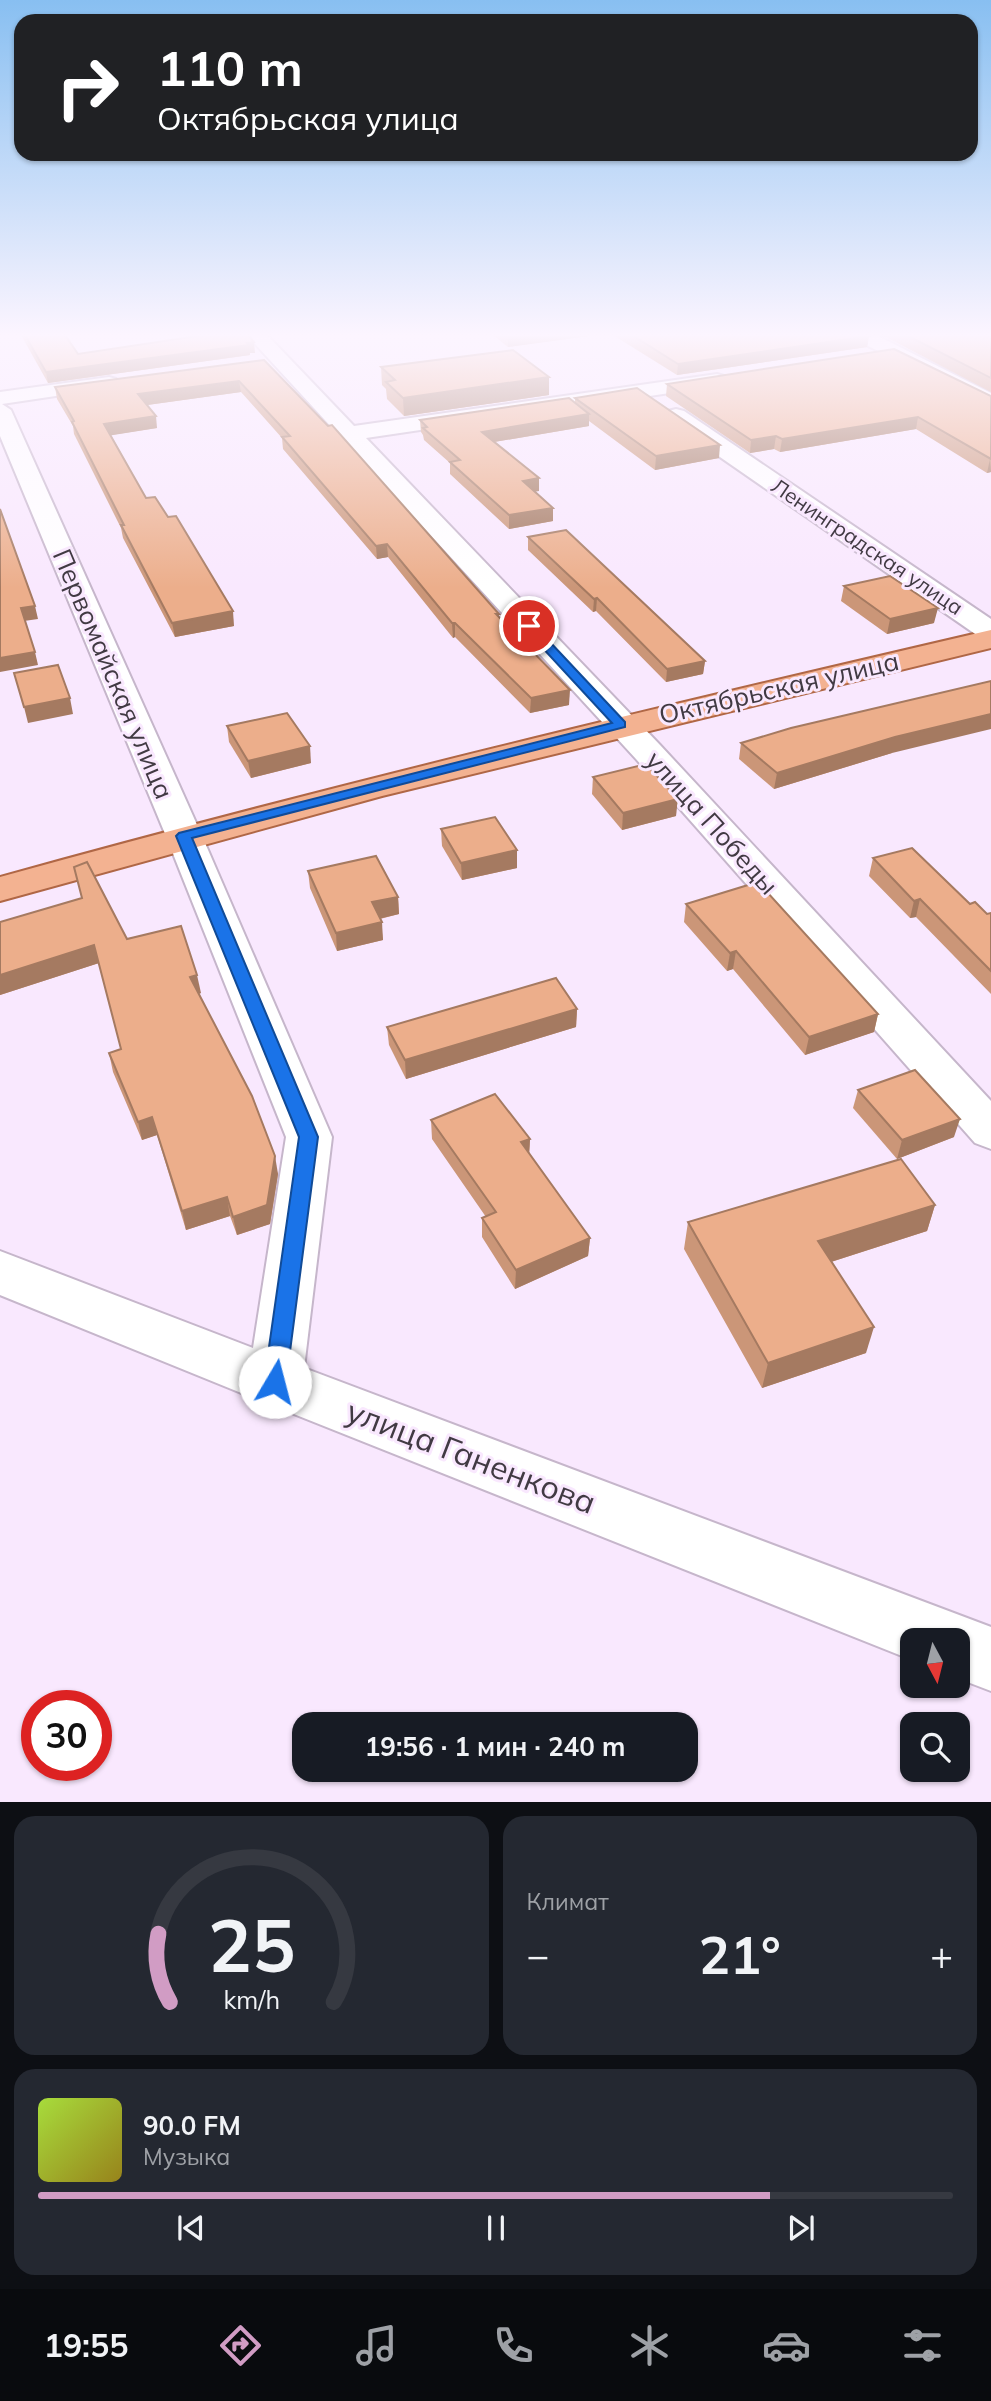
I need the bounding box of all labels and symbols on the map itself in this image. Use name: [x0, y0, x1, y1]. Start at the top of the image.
street label: Ленинградская улица: [767, 472, 968, 620]
street label: Первомайская улица: [46, 544, 181, 804]
pin: [499, 596, 559, 656]
street label: Октябрьская улица: [656, 644, 902, 731]
street label: улица Победы: [639, 744, 786, 901]
position arrow: [238, 1345, 312, 1419]
street label: улица Ганенкова: [341, 1390, 602, 1522]
north arrow: [900, 1628, 970, 1698]
speed limit sign: 30: [21, 1690, 112, 1781]

